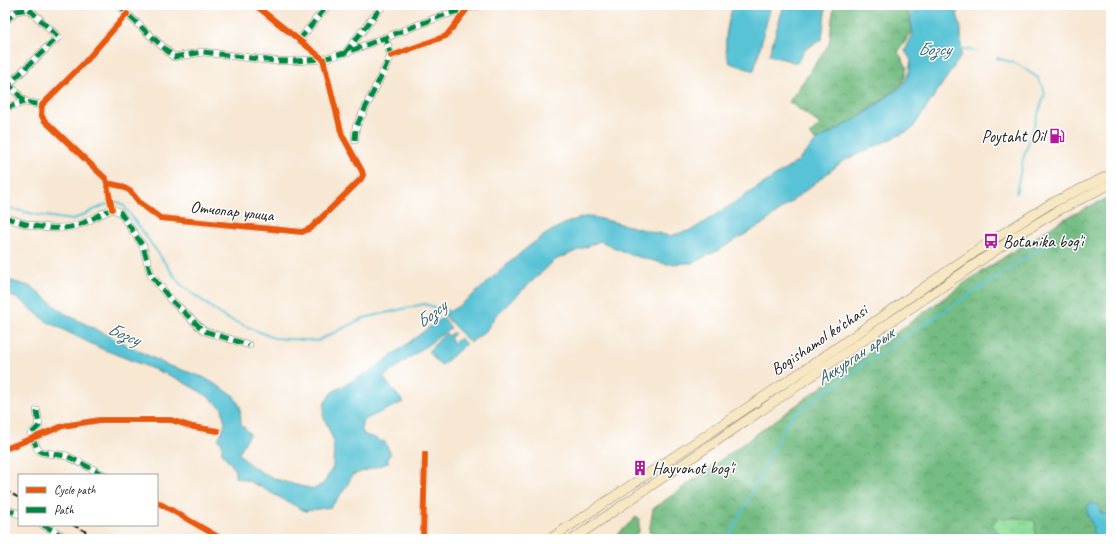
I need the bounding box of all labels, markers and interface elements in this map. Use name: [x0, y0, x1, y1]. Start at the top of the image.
water label: Бозсу: [918, 38, 953, 61]
place label: Poytaht Oil: [982, 126, 1048, 147]
fuel station icon: Poytaht Oil: [1048, 127, 1066, 145]
street label: Отчопар улица: [189, 196, 276, 226]
place label: Botanika bog'i: [1003, 231, 1085, 252]
bus stop icon: Botanika bog'i: [982, 232, 1000, 250]
water label: Бозсу: [411, 294, 454, 334]
street label: Bogishamol ko'chasi: [767, 299, 873, 380]
water label: Бозсу: [104, 317, 146, 353]
water label: Аккурган арык: [812, 320, 901, 390]
place label: Hayvonot bog'i: [652, 458, 736, 479]
building icon: Hayvonot bog'i: [631, 459, 649, 477]
legend: [18, 474, 158, 526]
text: Cycle path: [54, 482, 96, 498]
text: Path: [54, 502, 74, 518]

